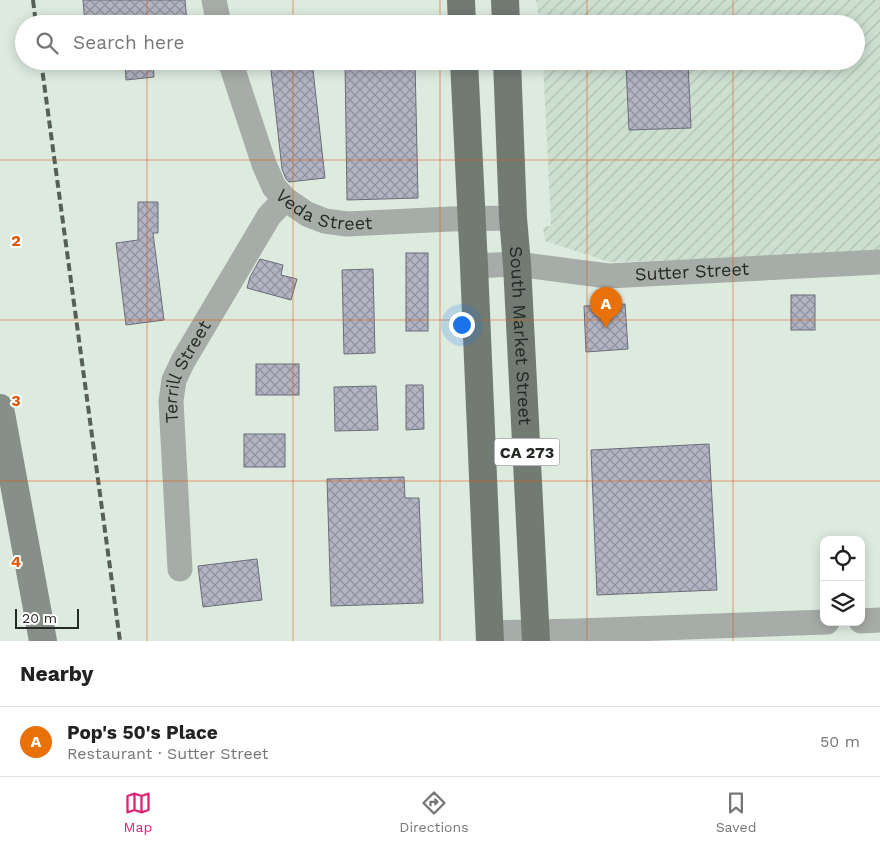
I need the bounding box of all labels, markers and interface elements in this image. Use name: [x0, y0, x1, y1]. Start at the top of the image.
search box: [15, 15, 865, 70]
icon: search: [33, 29, 61, 57]
text: Search here: [73, 31, 184, 54]
street label: Veda Street: [271, 185, 373, 234]
text: 2: [11, 231, 21, 250]
street label: South Market Street: [505, 245, 536, 426]
street label: Sutter Street: [634, 258, 750, 285]
pin: A: [590, 287, 622, 328]
your location: [449, 312, 475, 338]
street label: Terrill Street: [160, 316, 215, 424]
text: 3: [11, 391, 21, 410]
road number: CA 273: [494, 438, 560, 466]
map controls: [820, 536, 865, 626]
button: locate: [820, 536, 865, 581]
text: 4: [11, 552, 21, 571]
button: layers: [820, 581, 865, 626]
scale bar: [15, 606, 79, 629]
text: 20 m: [22, 610, 57, 626]
text: Nearby: [20, 661, 93, 686]
text: Pop's 50's Place: [67, 721, 218, 744]
text: A: [31, 732, 41, 751]
text: 50 m: [820, 732, 860, 751]
text: Restaurant · Sutter Street: [67, 744, 269, 763]
tab: Map: [124, 789, 152, 835]
tab: Directions: [399, 789, 469, 835]
tab: Saved: [716, 789, 756, 835]

